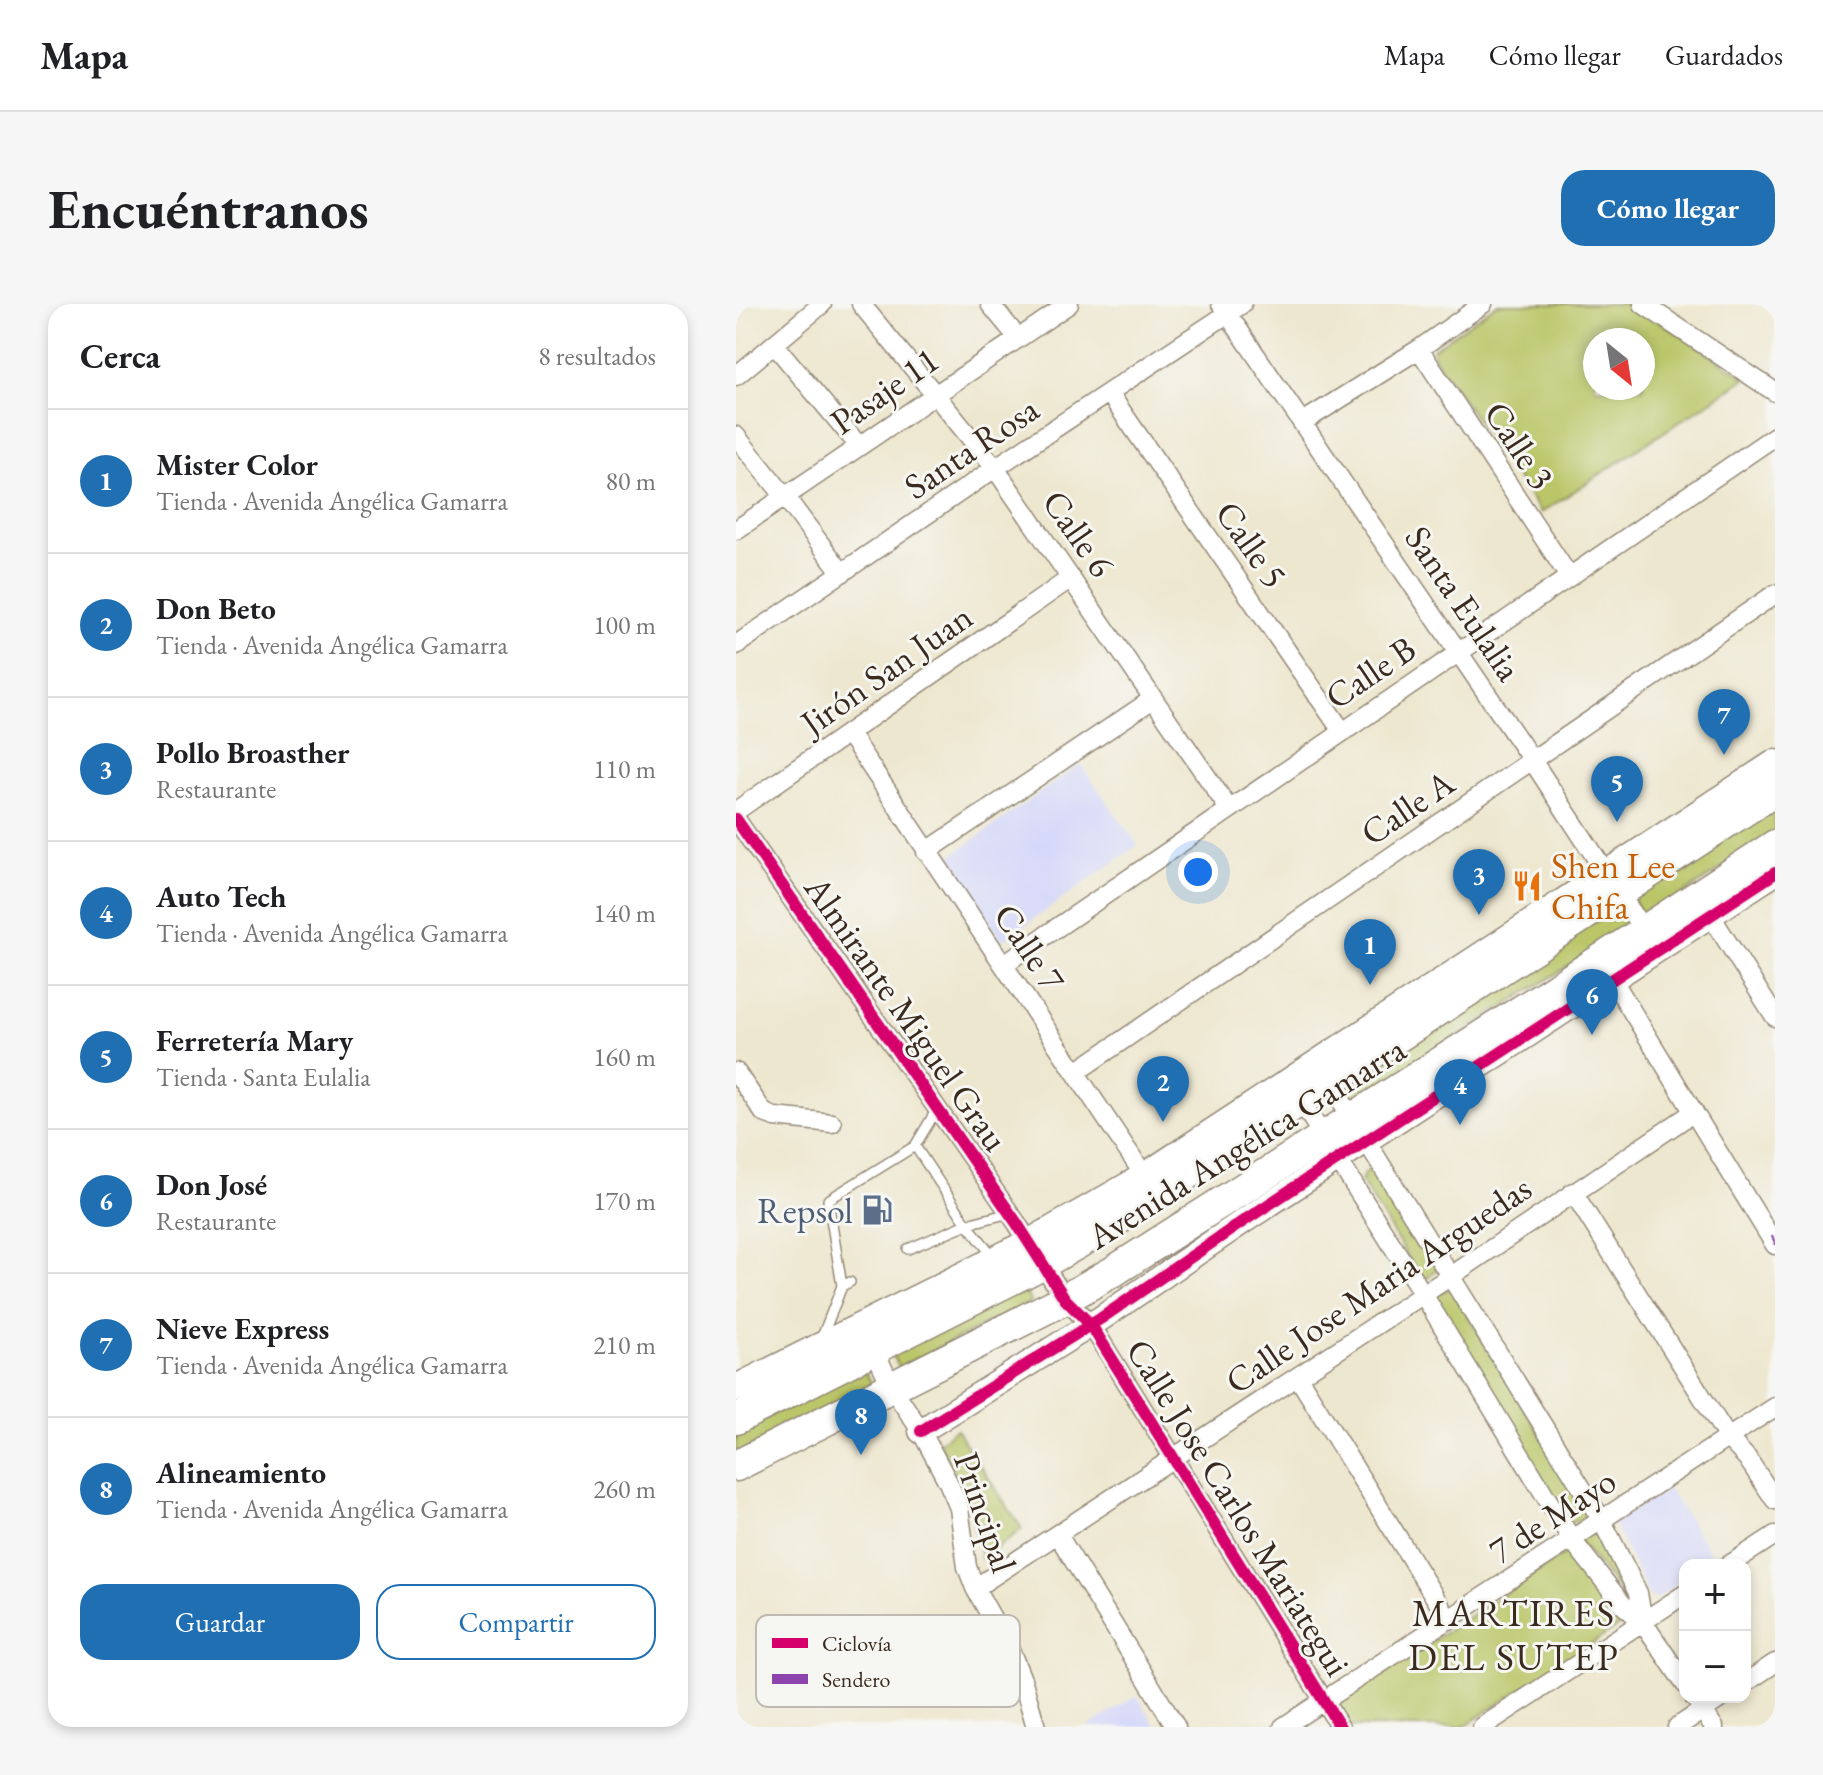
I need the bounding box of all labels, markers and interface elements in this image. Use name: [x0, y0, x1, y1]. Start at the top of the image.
text: Mapa: [40, 31, 128, 80]
text: Mapa: [1384, 37, 1445, 73]
text: Cómo llegar: [1489, 37, 1621, 73]
text: Guardados: [1665, 37, 1783, 73]
button: Cómo llegar: [1561, 170, 1775, 246]
text: Encuéntranos: [48, 172, 369, 245]
north arrow: [1583, 328, 1655, 400]
text: Cerca: [80, 334, 160, 378]
street label: Pasaje 11: [821, 336, 948, 445]
text: 8 resultados: [538, 339, 656, 373]
street label: Santa Rosa: [895, 385, 1048, 510]
street label: Calle 3: [1474, 392, 1565, 498]
text: Mister Color: [156, 445, 318, 484]
text: 1: [99, 464, 113, 498]
text: 80 m: [606, 464, 656, 498]
street label: Calle 6: [1032, 481, 1125, 586]
text: Tienda · Avenida Angélica Gamarra: [156, 484, 508, 518]
street label: Calle 5: [1205, 492, 1298, 597]
street label: Santa Eulalia: [1395, 517, 1533, 690]
text: Don Beto: [156, 589, 276, 628]
street label: Jirón San Juan: [789, 593, 981, 747]
text: 2: [99, 608, 113, 642]
text: 100 m: [593, 608, 656, 642]
street label: Calle B: [1316, 625, 1425, 720]
text: Tienda · Avenida Angélica Gamarra: [156, 628, 508, 662]
pin: 7: [1698, 689, 1750, 755]
text: Pollo Broasther: [156, 733, 349, 772]
text: 3: [99, 752, 113, 786]
text: 110 m: [593, 752, 656, 786]
pin: 5: [1591, 756, 1643, 822]
street label: Calle A: [1351, 758, 1464, 856]
text: Restaurante: [156, 772, 276, 806]
place label: Shen Lee Chifa: [1551, 842, 1675, 930]
pin: 3: [1453, 849, 1505, 915]
your location: [1178, 852, 1218, 892]
street label: Almirante Miguel Grau: [793, 866, 1019, 1160]
restaurant icon: Shen Lee Chifa: [1510, 869, 1544, 903]
text: Auto Tech: [156, 877, 286, 916]
street label: Calle 7: [983, 894, 1076, 1001]
text: 4: [99, 896, 113, 930]
text: 140 m: [593, 896, 656, 930]
text: Tienda · Avenida Angélica Gamarra: [156, 916, 508, 950]
pin: 1: [1344, 919, 1396, 985]
pin: 6: [1566, 969, 1618, 1035]
text: Ferretería Mary: [156, 1021, 353, 1060]
street label: Avenida Angélica Gamarra: [1077, 1025, 1415, 1260]
text: 5: [99, 1040, 113, 1074]
text: 160 m: [593, 1040, 656, 1074]
pin: 2: [1137, 1056, 1189, 1122]
pin: 4: [1434, 1059, 1486, 1125]
text: Tienda · Santa Eulalia: [156, 1060, 371, 1094]
street label: Calle Jose Maria Arguedas: [1216, 1164, 1540, 1404]
text: Don José: [156, 1165, 267, 1204]
text: 6: [99, 1184, 113, 1218]
text: 170 m: [593, 1184, 656, 1218]
place label: Repsol: [757, 1187, 853, 1234]
fuel station icon: Repsol: [860, 1193, 894, 1227]
text: Restaurante: [156, 1204, 276, 1238]
text: Nieve Express: [156, 1309, 329, 1348]
text: 7: [99, 1328, 113, 1362]
text: 210 m: [593, 1328, 656, 1362]
street label: Calle Jose Carlos Mariategui: [1116, 1330, 1362, 1685]
text: Tienda · Avenida Angélica Gamarra: [156, 1348, 508, 1382]
pin: 8: [835, 1389, 887, 1455]
street label: Principal: [943, 1446, 1028, 1579]
text: Alineamiento: [156, 1453, 326, 1492]
street label: 7 de Mayo: [1480, 1457, 1625, 1574]
text: 8: [99, 1472, 113, 1506]
text: 260 m: [593, 1472, 656, 1506]
text: Tienda · Avenida Angélica Gamarra: [156, 1492, 508, 1526]
map controls: [1679, 1559, 1751, 1703]
button: +: [1679, 1559, 1751, 1631]
button: Guardar: [80, 1584, 360, 1660]
button: Compartir: [376, 1584, 656, 1660]
district label: MARTIRES DEL SUTEP: [1408, 1588, 1620, 1681]
legend: [756, 1615, 1020, 1707]
text: Ciclovía: [822, 1629, 892, 1658]
button: −: [1679, 1631, 1751, 1703]
text: Sendero: [822, 1665, 890, 1694]

